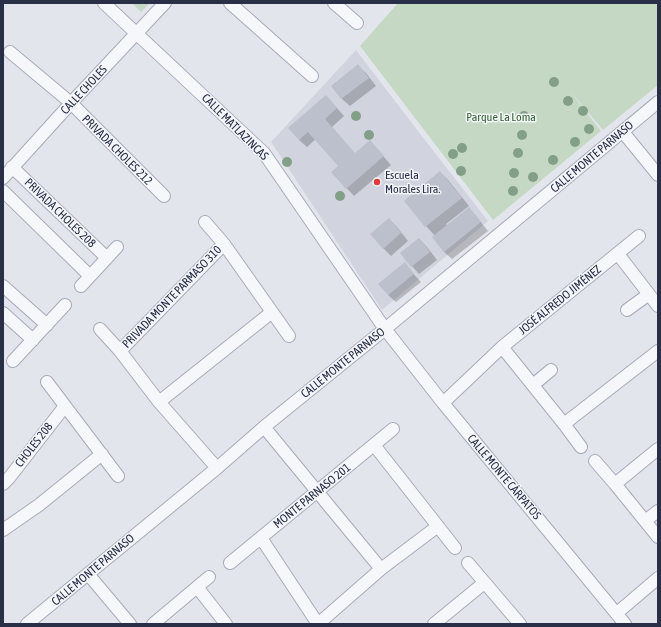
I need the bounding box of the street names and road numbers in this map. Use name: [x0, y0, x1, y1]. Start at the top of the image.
street label: CALLE CHOLES: [58, 63, 110, 117]
street label: CALLE MATLAZINCAS: [199, 91, 271, 163]
street label: PRIVADA CHOLES 212: [79, 112, 155, 188]
street label: CALLE MONTE PARNASO: [548, 118, 636, 196]
street label: PRIVADA CHOLES 208: [21, 175, 99, 251]
street label: PRIVADA MONTE PARMASO 310: [119, 243, 225, 351]
street label: JOSÉ ALFREDO JIMÉNEZ: [516, 262, 604, 338]
street label: CALLE MONTE PARNASO: [298, 325, 388, 401]
street label: CHOLES 208: [12, 420, 56, 470]
street label: CALLE MONTE CÁRPATOS: [464, 432, 544, 522]
street label: MONTE PARNASO 201: [271, 461, 353, 531]
street label: CALLE MONTE PARNASO: [49, 531, 137, 609]

